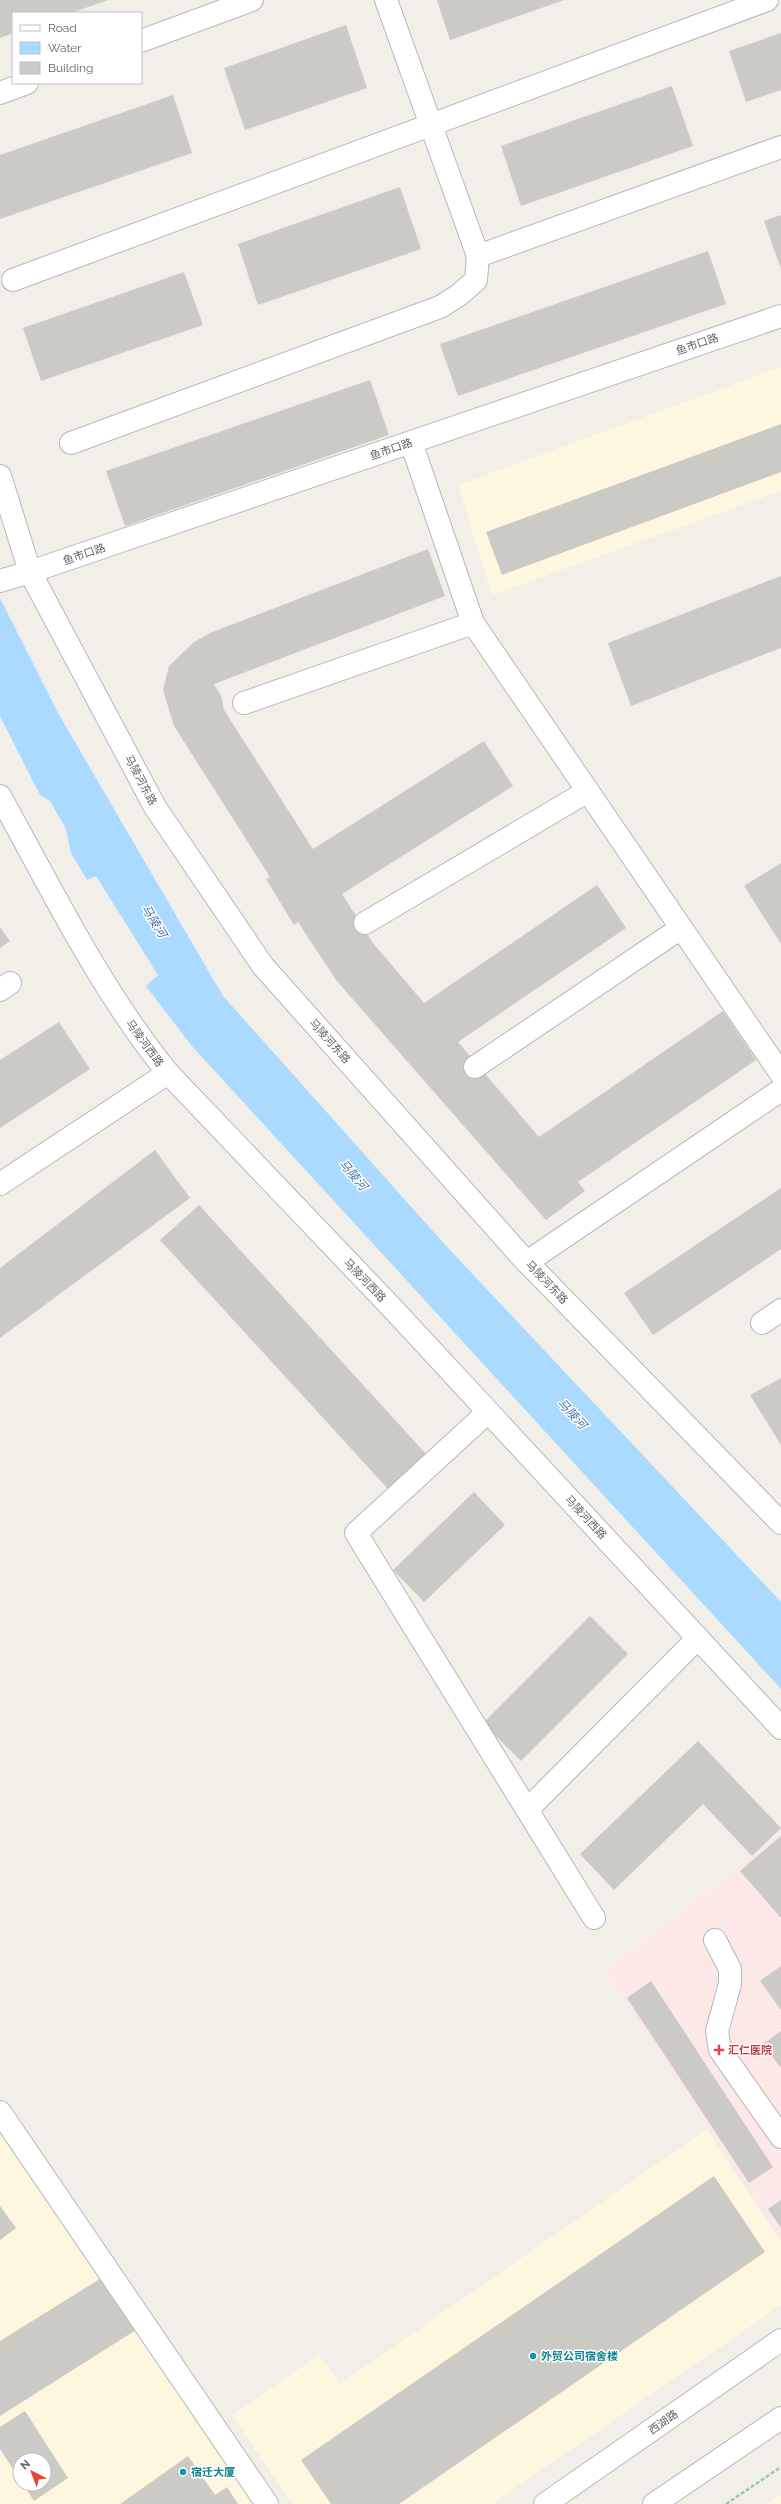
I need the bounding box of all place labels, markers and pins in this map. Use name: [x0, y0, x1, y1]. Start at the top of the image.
marker: 汇仁医院: [713, 2044, 725, 2056]
place label: 汇仁医院: [728, 2044, 772, 2057]
place label: 外贸公司宿舍楼: [541, 2350, 618, 2363]
marker: 外贸公司宿舍楼: [528, 2351, 538, 2361]
place label: 宿迁大厦: [191, 2466, 235, 2479]
marker: 宿迁大厦: [178, 2467, 188, 2477]

